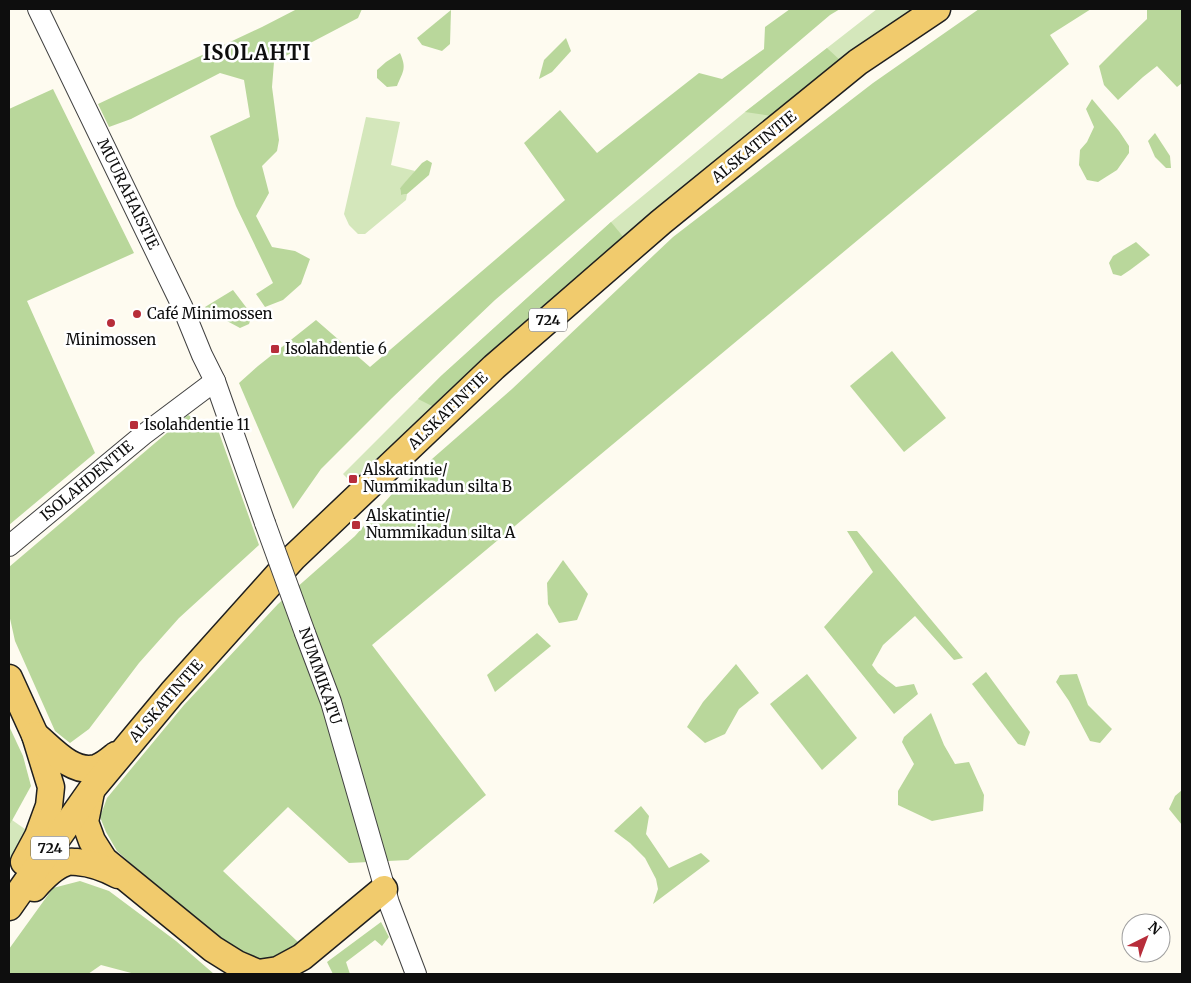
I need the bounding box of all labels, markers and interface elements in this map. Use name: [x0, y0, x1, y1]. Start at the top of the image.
district label: ISOLAHTI: [203, 40, 311, 65]
street label: ALSKATINTIE: [707, 106, 800, 187]
street label: MUURAHAISTIE: [93, 135, 164, 253]
place label: Café Minimossen: [147, 304, 272, 323]
marker: Café Minimossen: [131, 308, 143, 320]
road number: 724: [529, 308, 567, 332]
marker: Minimossen: [105, 317, 117, 329]
place label: Minimossen: [66, 330, 156, 349]
place label: Isolahdentie 6: [285, 339, 387, 358]
marker: Isolahdentie 6: [269, 343, 281, 355]
street label: ALSKATINTIE: [403, 368, 492, 454]
place label: Isolahdentie 11: [144, 415, 250, 434]
marker: Isolahdentie 11: [128, 419, 140, 431]
street label: ISOLAHDENTIE: [36, 436, 137, 525]
place label: Alskatintie/ Nummikadun silta B: [362, 460, 512, 496]
marker: Alskatintie/ Nummikadun silta B: [347, 473, 359, 485]
place label: Alskatintie/ Nummikadun silta A: [365, 506, 516, 542]
marker: Alskatintie/ Nummikadun silta A: [350, 519, 362, 531]
street label: NUMMIKATU: [295, 625, 346, 727]
street label: ALSKATINTIE: [124, 655, 207, 747]
road number: 724: [31, 836, 69, 860]
north arrow: [1121, 913, 1171, 963]
text: N: [1145, 918, 1165, 939]

